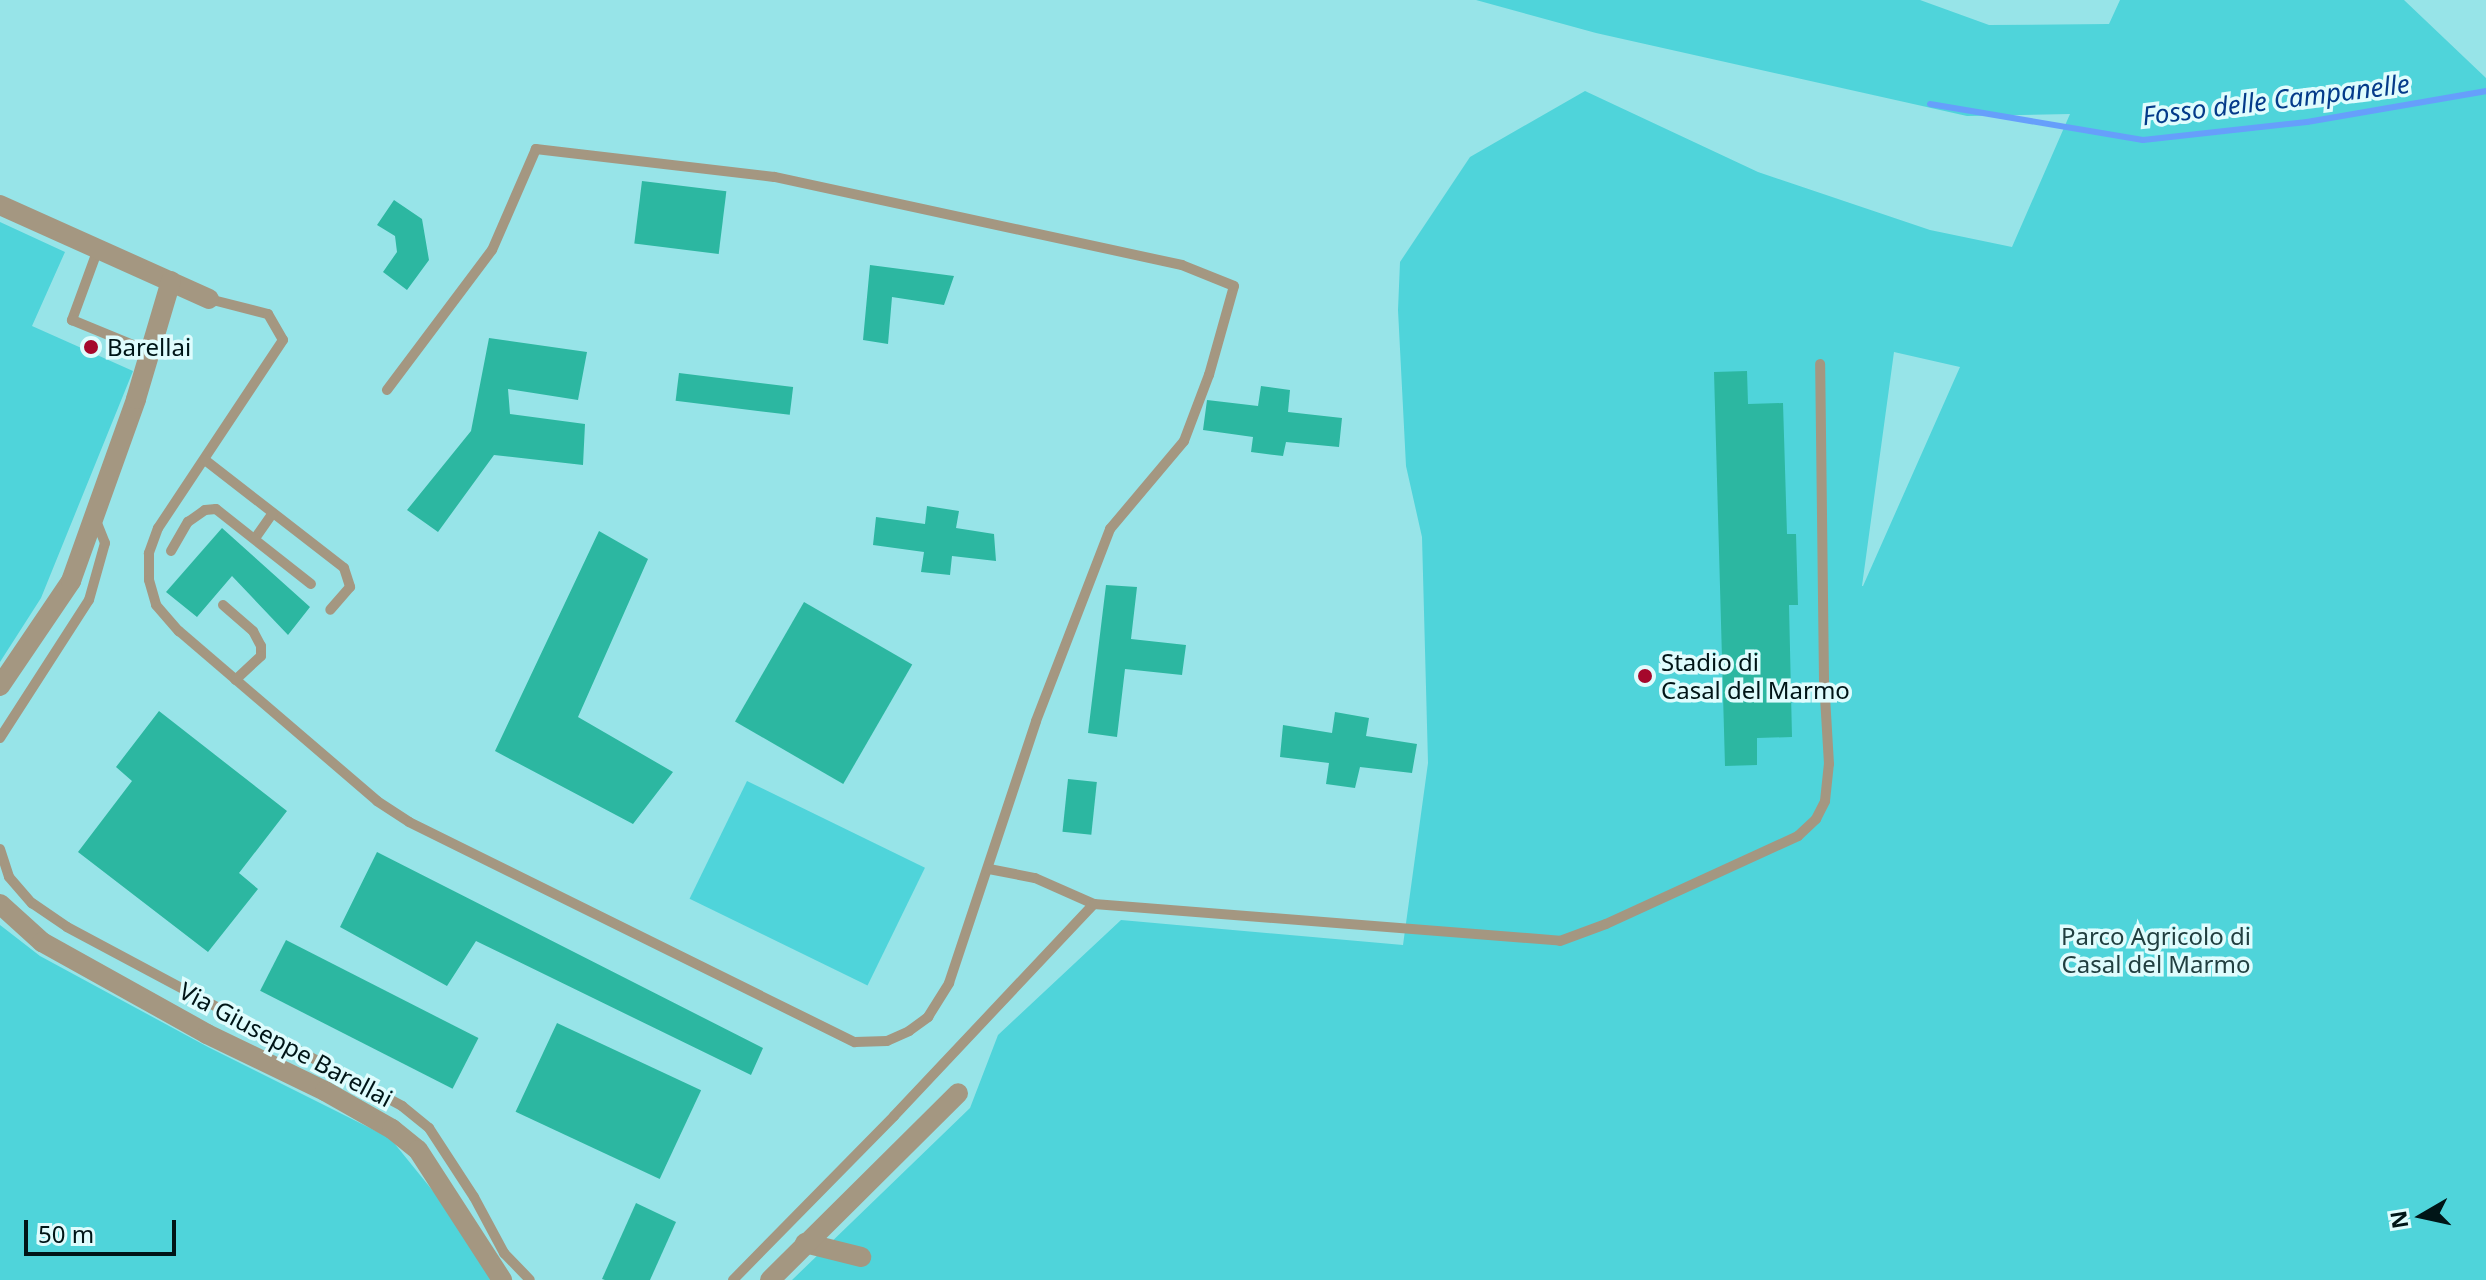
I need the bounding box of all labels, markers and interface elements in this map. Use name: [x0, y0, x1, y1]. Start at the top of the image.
water label: Fosso delle Campanelle: [2141, 68, 2411, 132]
place label: Barellai: [107, 333, 191, 361]
marker: Barellai: [82, 338, 100, 356]
place label: Stadio di Casal del Marmo: [1661, 648, 1850, 704]
marker: Stadio di Casal del Marmo: [1636, 667, 1654, 685]
park label: Parco Agricolo di Casal del Marmo: [2061, 922, 2251, 978]
street label: Via Giuseppe Barellai: [175, 976, 397, 1112]
north arrow: [2382, 1176, 2462, 1256]
scale bar: [28, 1204, 180, 1254]
text: N: [2382, 1209, 2415, 1231]
text: 50 m: [38, 1217, 94, 1250]

